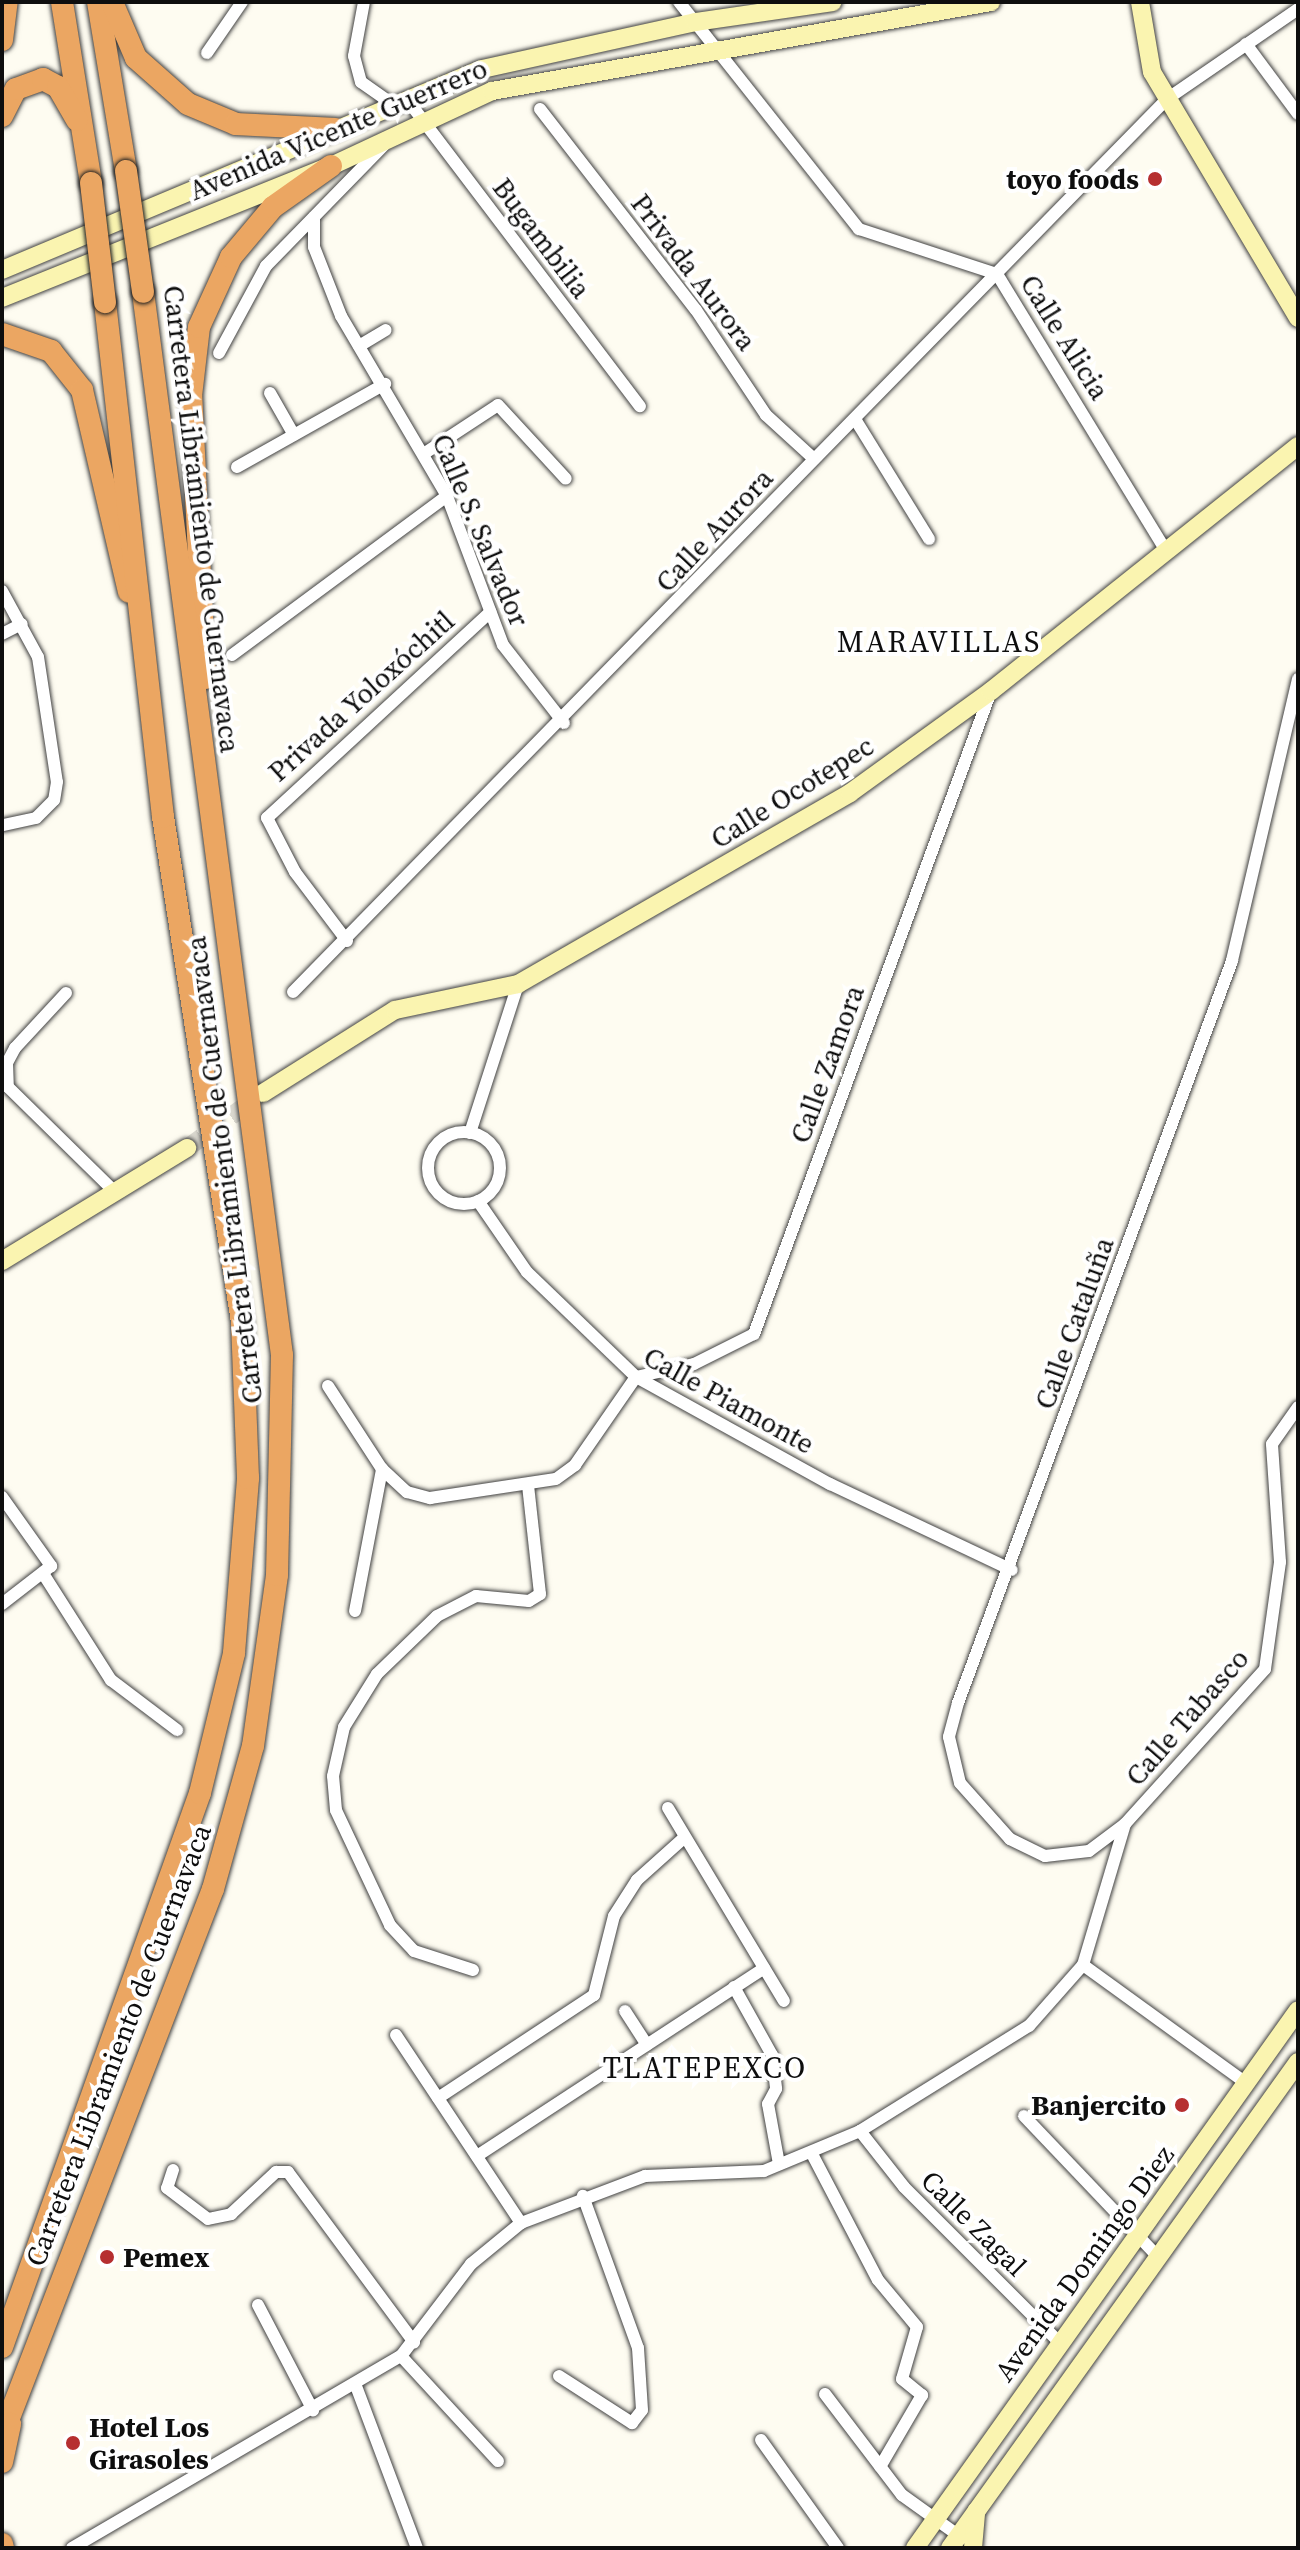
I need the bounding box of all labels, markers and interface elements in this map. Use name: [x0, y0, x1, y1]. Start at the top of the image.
street label: Avenida Vicente Guerrero: [183, 51, 493, 207]
place label: toyo foods: [1006, 162, 1139, 196]
marker: toyo foods: [1146, 170, 1164, 188]
street label: Bugambilia: [486, 171, 598, 305]
street label: Privada Aurora: [624, 187, 764, 357]
street label: Calle Alicia: [1013, 268, 1117, 406]
street label: Carretera Libramiento de Cuernavaca: [157, 283, 247, 755]
street label: Calle S. Salvador: [425, 429, 537, 631]
street label: Calle Aurora: [648, 461, 780, 599]
street label: Privada Yoloxóchitl: [261, 603, 461, 789]
district label: MARAVILLAS: [837, 624, 1041, 660]
street label: Calle Ocotepec: [705, 729, 879, 855]
street label: Carretera Libramiento de Cuernavaca: [179, 934, 269, 1406]
street label: Calle Zamora: [783, 981, 871, 1147]
street label: Calle Cataluña: [1027, 1233, 1121, 1413]
street label: Calle Piamonte: [638, 1339, 820, 1461]
street label: Calle Tabasco: [1118, 1641, 1256, 1793]
street label: Carretera Libramiento de Cuernavaca: [18, 1819, 218, 2271]
district label: TLATEPEXCO: [603, 2050, 807, 2086]
place label: Banjercito: [1031, 2088, 1166, 2122]
marker: Banjercito: [1173, 2096, 1191, 2114]
street label: Avenida Domingo Diez: [987, 2138, 1181, 2388]
street label: Calle Zagal: [914, 2163, 1034, 2283]
place label: Pemex: [123, 2240, 209, 2274]
marker: Pemex: [98, 2248, 116, 2266]
place label: Hotel Los Girasoles: [89, 2410, 209, 2476]
marker: Hotel Los Girasoles: [64, 2434, 82, 2452]

